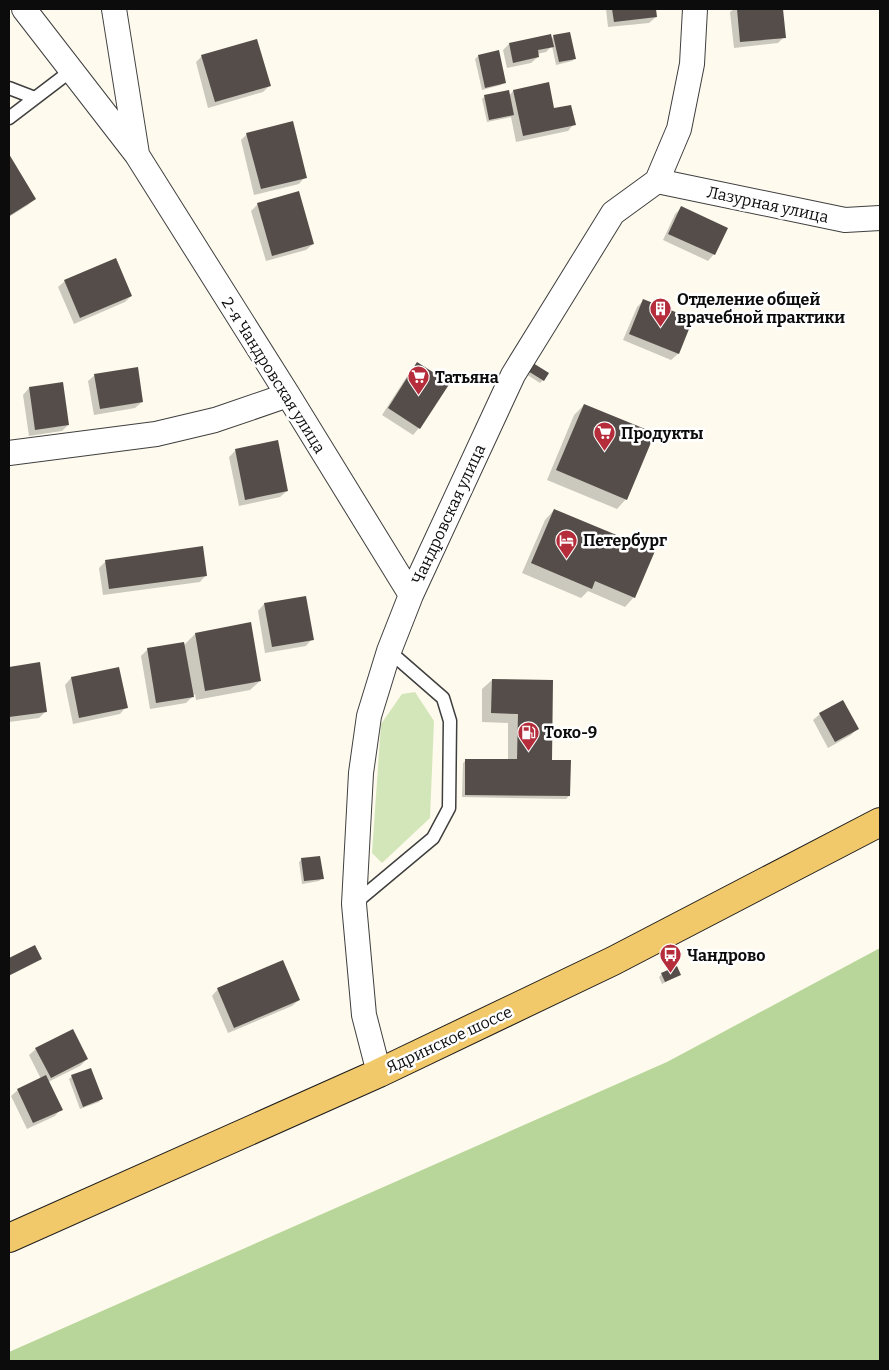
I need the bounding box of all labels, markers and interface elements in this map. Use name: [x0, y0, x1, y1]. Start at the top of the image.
street label: Лазурная улица: [705, 182, 831, 227]
place label: Отделение общей врачебной практики: [677, 290, 845, 327]
street label: 2-я Чандровская улица: [218, 294, 330, 457]
building icon: Отделение общей врачебной практики: [649, 296, 673, 327]
supermarket icon: Татьяна: [407, 365, 431, 396]
place label: Татьяна: [435, 368, 499, 387]
supermarket icon: Продукты: [593, 421, 617, 452]
place label: Продукты: [621, 424, 704, 443]
street label: Чандровская улица: [408, 441, 489, 587]
hotel icon: Петербург: [555, 528, 579, 559]
place label: Петербург: [583, 531, 667, 550]
fuel station icon: Токо-9: [516, 720, 540, 751]
place label: Токо-9: [544, 723, 597, 742]
bus stop icon: Чандрово: [659, 943, 683, 974]
place label: Чандрово: [687, 946, 766, 965]
street label: Ядринское шоссе: [383, 1002, 515, 1077]

